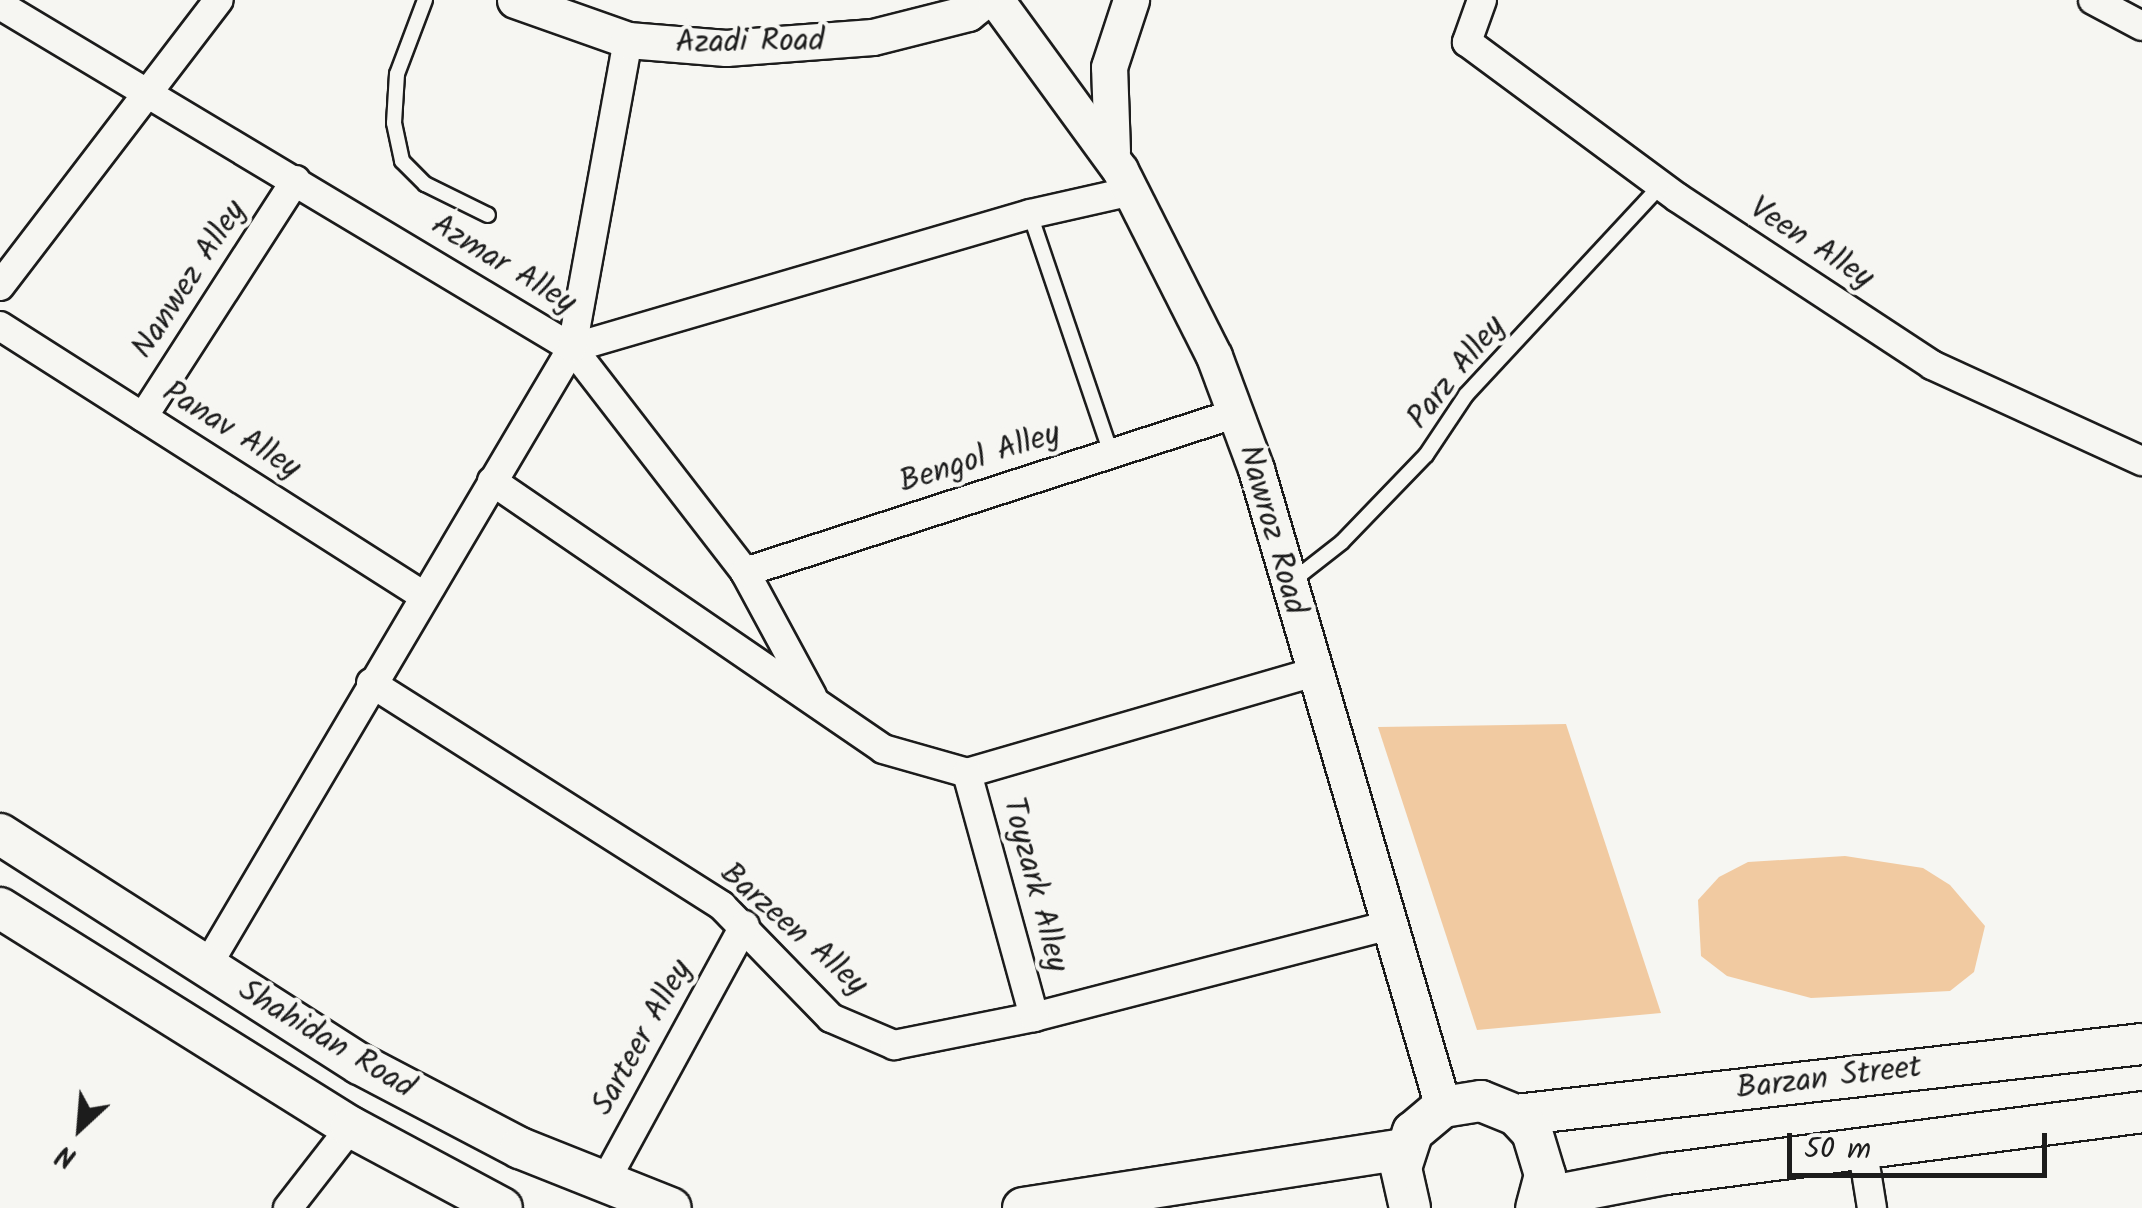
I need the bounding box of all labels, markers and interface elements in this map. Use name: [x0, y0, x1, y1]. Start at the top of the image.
street label: Azadi Road: [675, 23, 825, 63]
street label: Veen Alley: [1742, 190, 1880, 298]
street label: Nanwez Alley: [125, 194, 255, 366]
street label: Azmar Alley: [424, 207, 582, 323]
street label: Parz Alley: [1400, 309, 1514, 437]
street label: Panav Alley: [155, 374, 307, 488]
street label: Bengol Alley: [895, 415, 1065, 503]
street label: Nawroz Road: [1229, 441, 1313, 619]
street label: Toyzark Alley: [992, 794, 1076, 976]
street label: Barzeen Alley: [711, 855, 875, 1005]
street label: Sarteer Alley: [585, 954, 701, 1122]
street label: Shahidan Road: [231, 972, 421, 1108]
street label: Barzan Street: [1734, 1049, 1924, 1109]
north arrow: [30, 1078, 130, 1178]
scale bar: [1792, 1113, 2052, 1175]
text: 50 m: [1804, 1126, 1871, 1174]
text: N: [49, 1131, 84, 1180]

